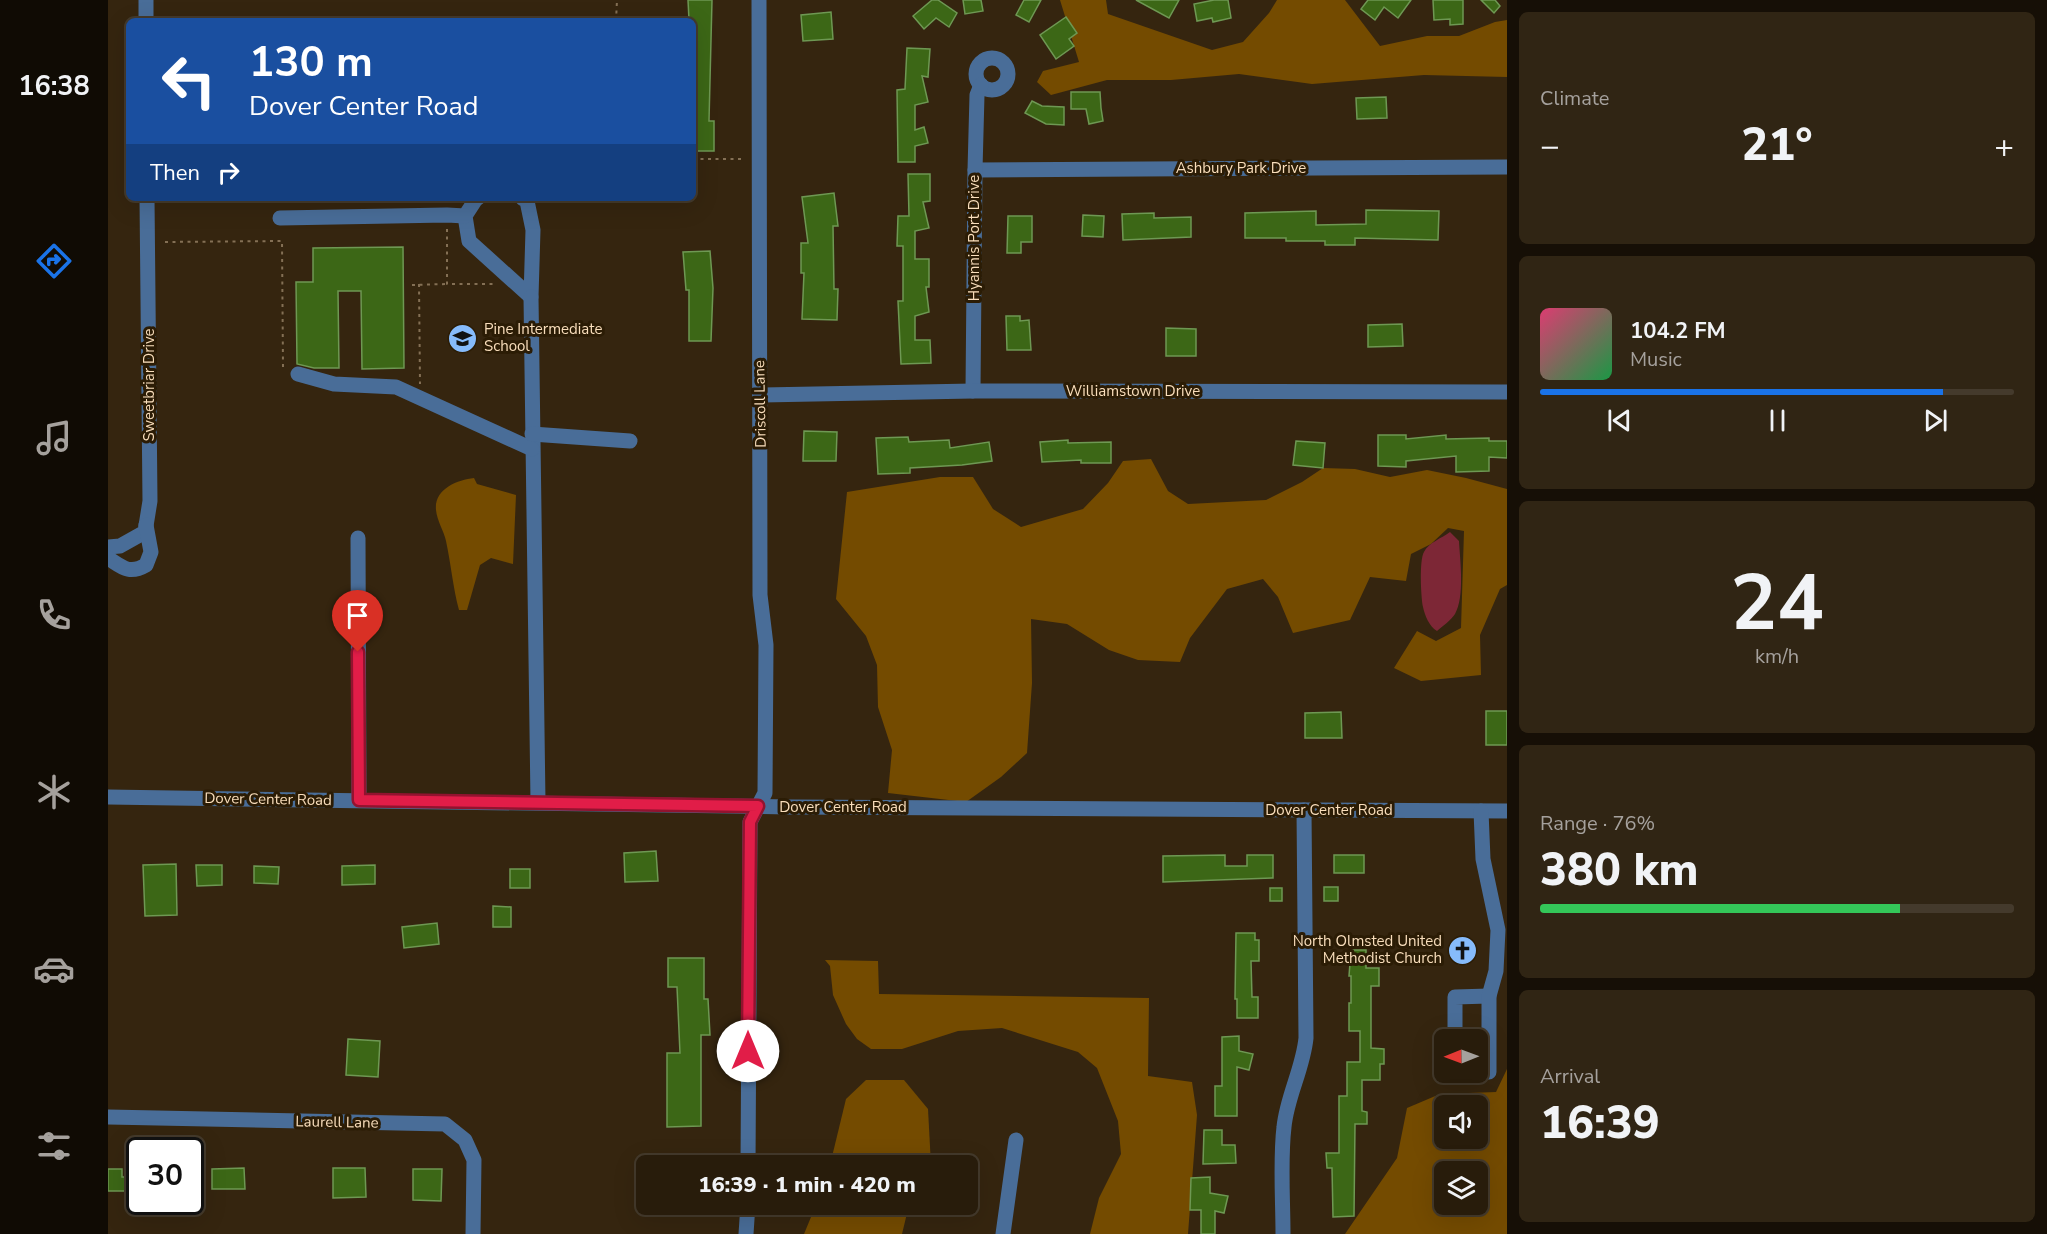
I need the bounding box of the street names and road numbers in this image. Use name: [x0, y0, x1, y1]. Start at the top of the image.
street label: Ashbury Park Drive: [1176, 158, 1306, 178]
street label: Hyannis Port Drive: [964, 175, 984, 301]
street label: Sweetbriar Drive: [139, 328, 159, 442]
street label: Driscoll Lane: [749, 360, 771, 448]
street label: Williamstown Drive: [1066, 381, 1200, 401]
street label: Dover Center Road: [204, 788, 332, 810]
street label: Dover Center Road: [779, 797, 907, 817]
street label: Dover Center Road: [1265, 800, 1393, 820]
street label: Laurell Lane: [295, 1111, 379, 1133]

